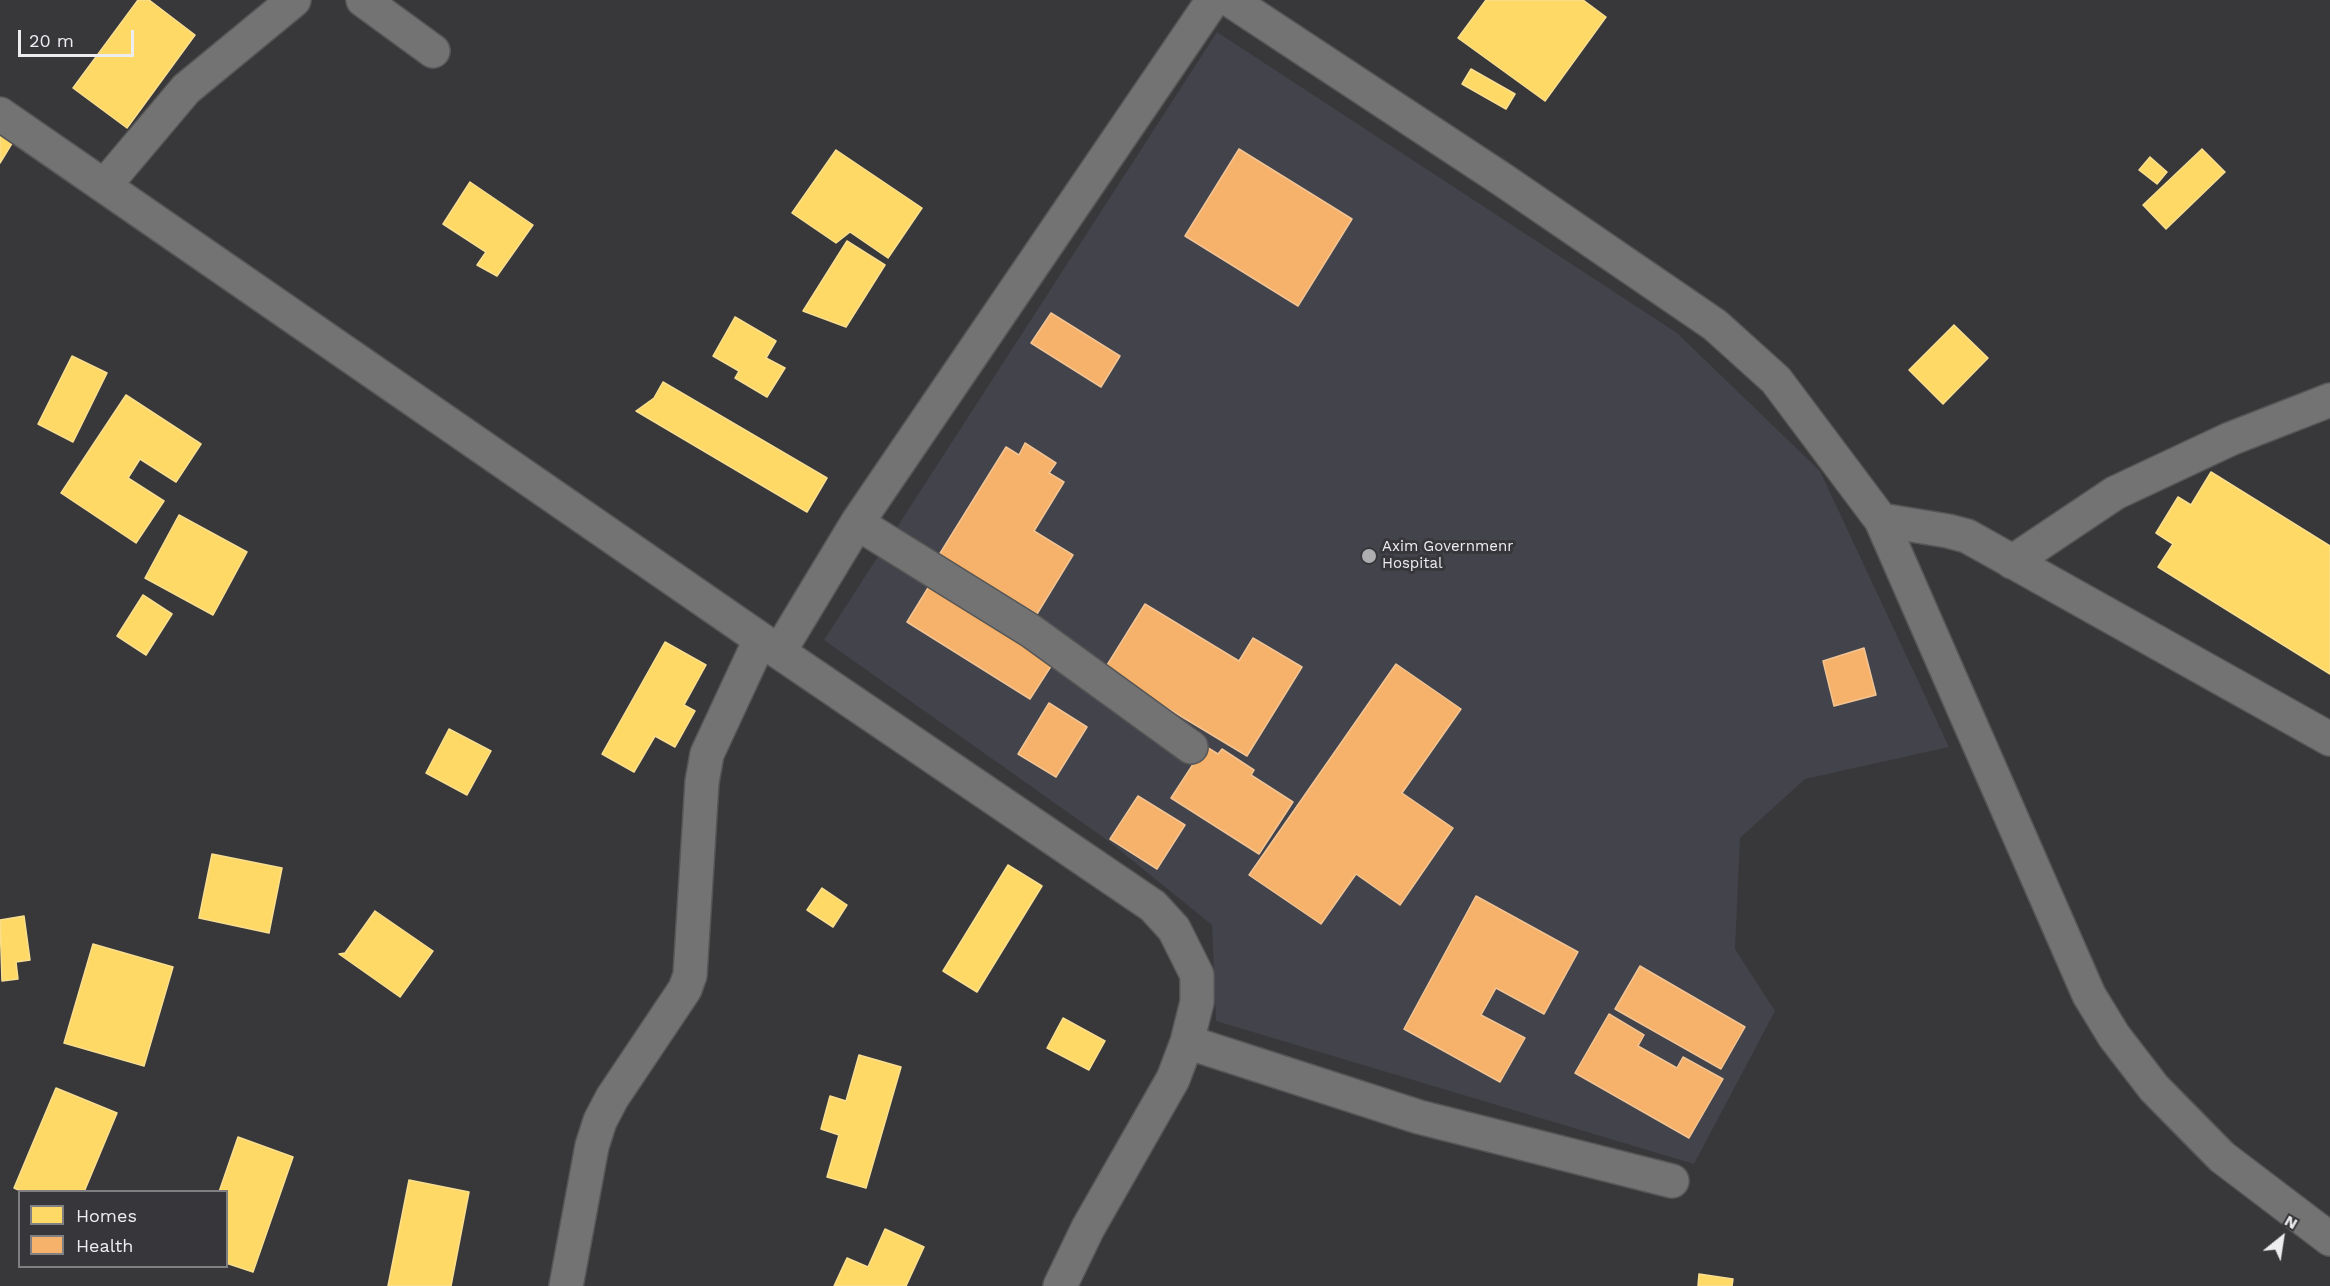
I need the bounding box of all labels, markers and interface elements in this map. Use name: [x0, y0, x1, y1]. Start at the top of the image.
scale bar: [21, 18, 136, 56]
text: 20 m: [29, 30, 74, 51]
place label: Axim Governmenr Hospital: [1382, 538, 1513, 573]
marker: Axim Governmenr Hospital: [1360, 547, 1378, 565]
legend: [18, 1190, 228, 1268]
text: Homes: [76, 1205, 137, 1226]
north arrow: [2252, 1208, 2312, 1268]
text: N: [2281, 1211, 2301, 1233]
text: Health: [76, 1235, 133, 1256]

